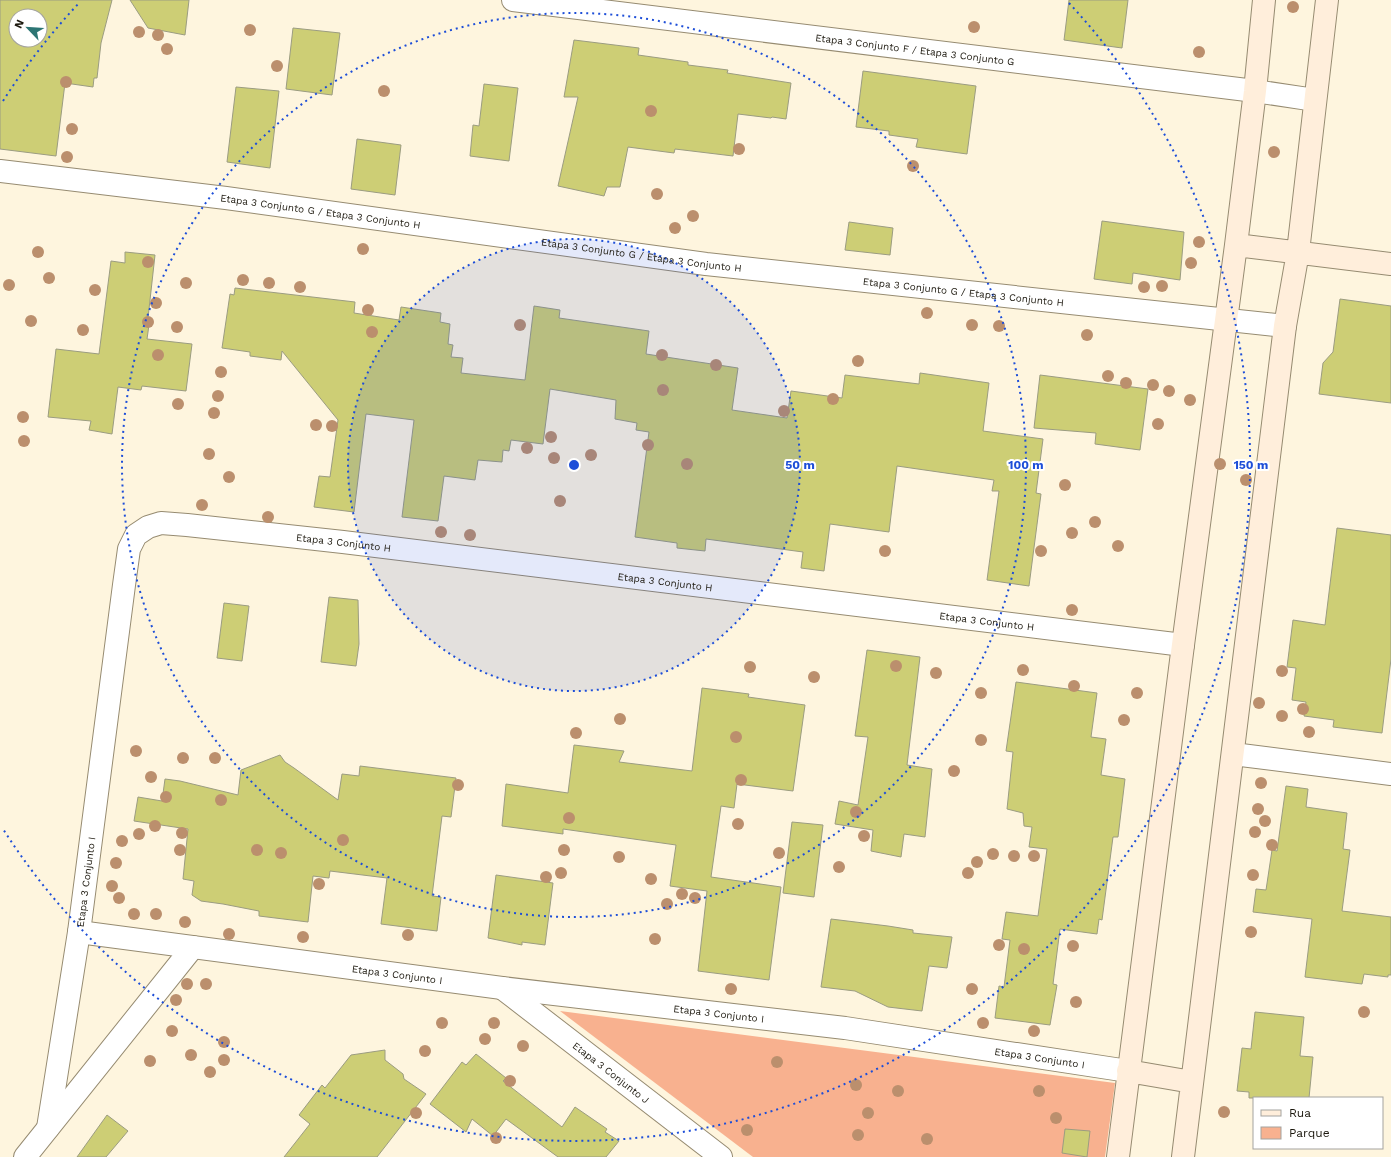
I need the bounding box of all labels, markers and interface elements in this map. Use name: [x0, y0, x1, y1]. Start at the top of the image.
north arrow: [8, 8, 48, 48]
text: N: [12, 18, 27, 30]
street label: Etapa 3 Conjunto F / Etapa 3 Conjunto G: [815, 32, 1015, 67]
street label: Etapa 3 Conjunto G / Etapa 3 Conjunto H: [220, 192, 421, 230]
street label: Etapa 3 Conjunto G / Etapa 3 Conjunto H: [541, 236, 742, 273]
street label: Etapa 3 Conjunto G / Etapa 3 Conjunto H: [862, 275, 1064, 308]
centre of rings: [567, 458, 581, 472]
text: 50 m: [785, 458, 815, 472]
text: 100 m: [1008, 458, 1044, 472]
text: 150 m: [1234, 458, 1268, 472]
street label: Etapa 3 Conjunto H: [296, 531, 392, 553]
street label: Etapa 3 Conjunto H: [617, 570, 713, 593]
street label: Etapa 3 Conjunto H: [939, 610, 1035, 632]
street label: Etapa 3 Conjunto I: [74, 836, 97, 928]
street label: Etapa 3 Conjunto I: [351, 963, 443, 986]
street label: Etapa 3 Conjunto I: [673, 1003, 765, 1024]
street label: Etapa 3 Conjunto J: [571, 1039, 652, 1105]
street label: Etapa 3 Conjunto I: [994, 1045, 1086, 1070]
legend: [1253, 1097, 1383, 1149]
text: Rua: [1289, 1106, 1311, 1120]
text: Parque: [1289, 1126, 1330, 1140]

